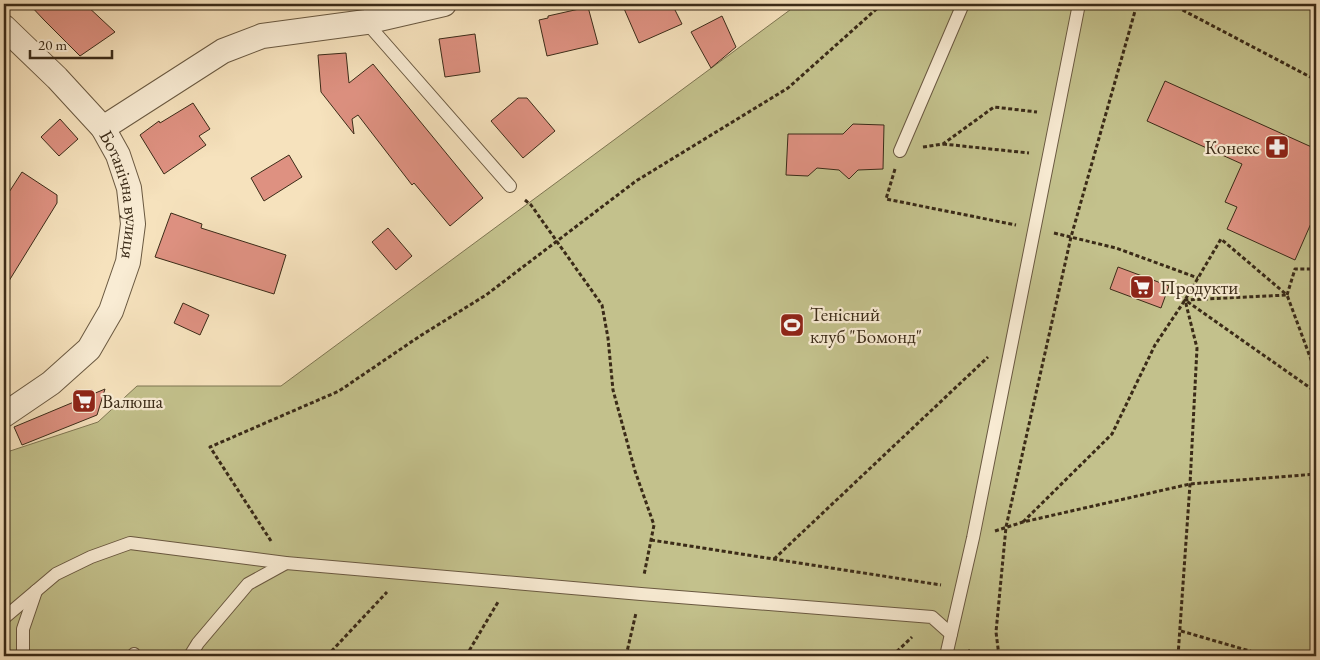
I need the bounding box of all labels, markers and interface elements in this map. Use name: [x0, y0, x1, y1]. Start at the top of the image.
scale bar: [30, 28, 112, 60]
text: 20 m: [38, 35, 67, 54]
street label: Ботанічна вулиця: [94, 125, 146, 261]
pharmacy icon: Конекс: [1264, 134, 1290, 160]
place label: Конекс: [1205, 135, 1260, 160]
supermarket icon: Продукти: [1129, 274, 1155, 300]
place label: Продукти: [1160, 275, 1238, 300]
place label: Тенісний клуб "Бомонд": [810, 302, 922, 349]
sports icon: Тенісний клуб "Бомонд": [779, 312, 805, 338]
supermarket icon: Валюша: [71, 388, 97, 414]
place label: Валюша: [102, 389, 164, 414]

